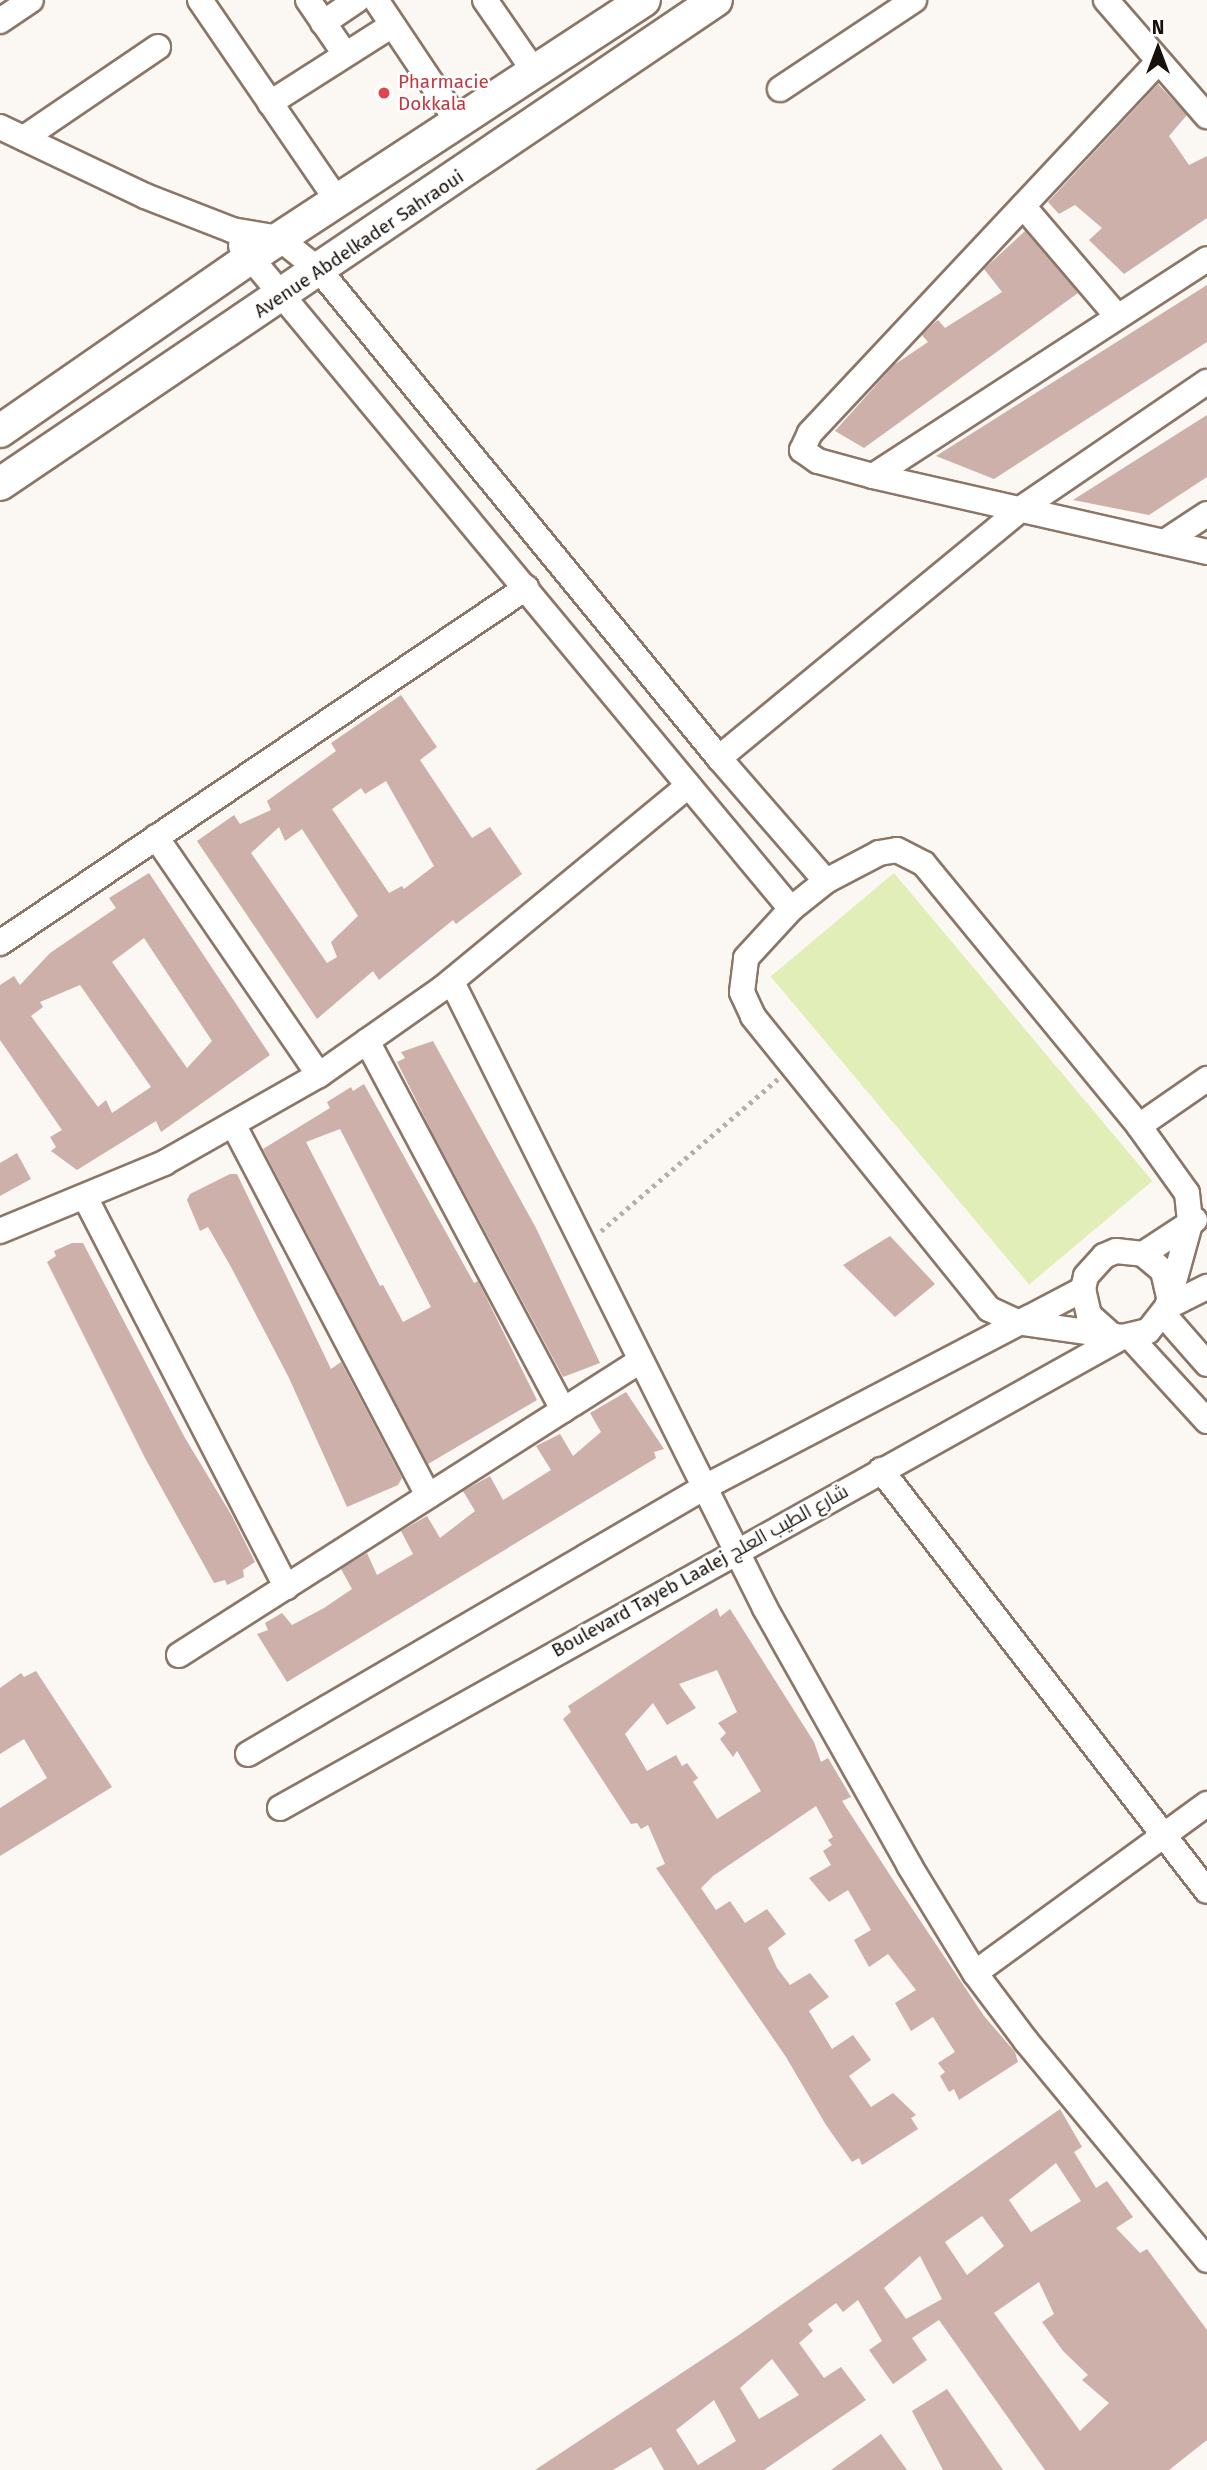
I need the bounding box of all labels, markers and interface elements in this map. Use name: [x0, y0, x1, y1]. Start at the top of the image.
north arrow: [1123, 14, 1193, 84]
text: N: [1152, 16, 1164, 39]
place label: Pharmacie Dokkala: [398, 71, 489, 115]
marker: Pharmacie Dokkala: [376, 85, 392, 101]
street label: Avenue Abdelkader Sahraoui: [250, 165, 468, 323]
street label: Boulevard Tayeb Laalej شارع الطيب العلج: [548, 1480, 852, 1662]

